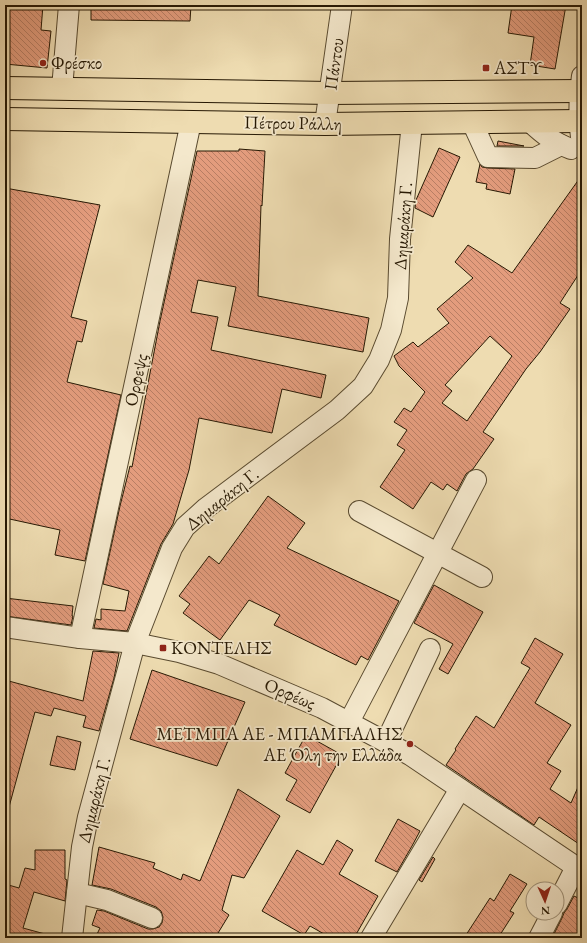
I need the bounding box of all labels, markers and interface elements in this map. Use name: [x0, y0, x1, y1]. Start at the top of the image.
street label: Πάντου: [318, 36, 349, 92]
place label: Φρέσκο: [51, 51, 102, 74]
place label: ΑΣΤΥ: [493, 56, 543, 79]
marker: Φρέσκο: [38, 58, 48, 68]
marker: ΑΣΤΥ: [481, 63, 491, 73]
street label: Πέτρου Ράλλη: [244, 110, 342, 135]
street label: Δημαράκη Γ.: [388, 181, 417, 271]
street label: Ορφεψς: [119, 351, 152, 408]
street label: Δημαράκη Γ.: [180, 462, 263, 535]
place label: ΚΟΝΤΕΛΗΣ: [171, 636, 271, 659]
marker: ΚΟΝΤΕΛΗΣ: [158, 643, 168, 653]
street label: Ορφέως: [261, 673, 319, 715]
place label: ΜΕΤΜΠΑ ΑΕ - ΜΠΑΜΠΑΛΗΣ ΑΕ Όλη την Ελλάδα: [157, 722, 403, 766]
marker: ΜΕΤΜΠΑ ΑΕ - ΜΠΑΜΠΑΛΗΣ ΑΕ Όλη την Ελλάδα: [405, 739, 415, 749]
street label: Δημαράκη Γ.: [72, 754, 115, 845]
north arrow: [525, 881, 565, 921]
text: N: [541, 904, 550, 918]

